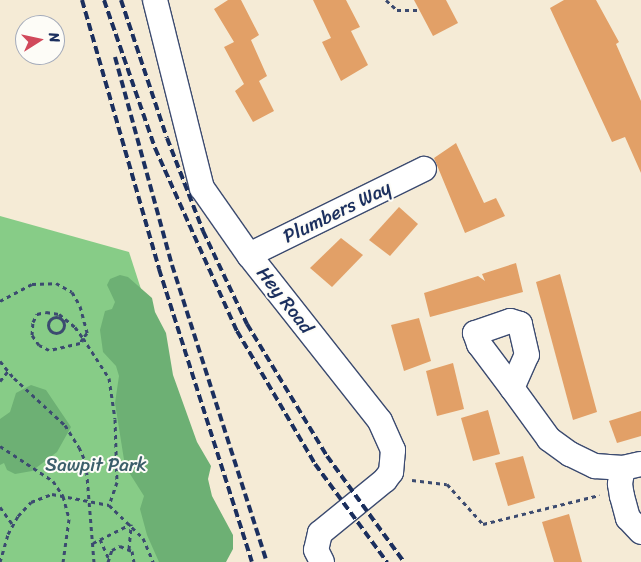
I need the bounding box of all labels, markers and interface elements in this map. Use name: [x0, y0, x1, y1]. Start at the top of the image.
north arrow: [15, 15, 65, 65]
text: N: [41, 31, 67, 44]
street label: Plumbers Way: [279, 176, 395, 248]
street label: Hey Road: [252, 262, 318, 338]
park label: Sawpit Park: [45, 454, 147, 476]

